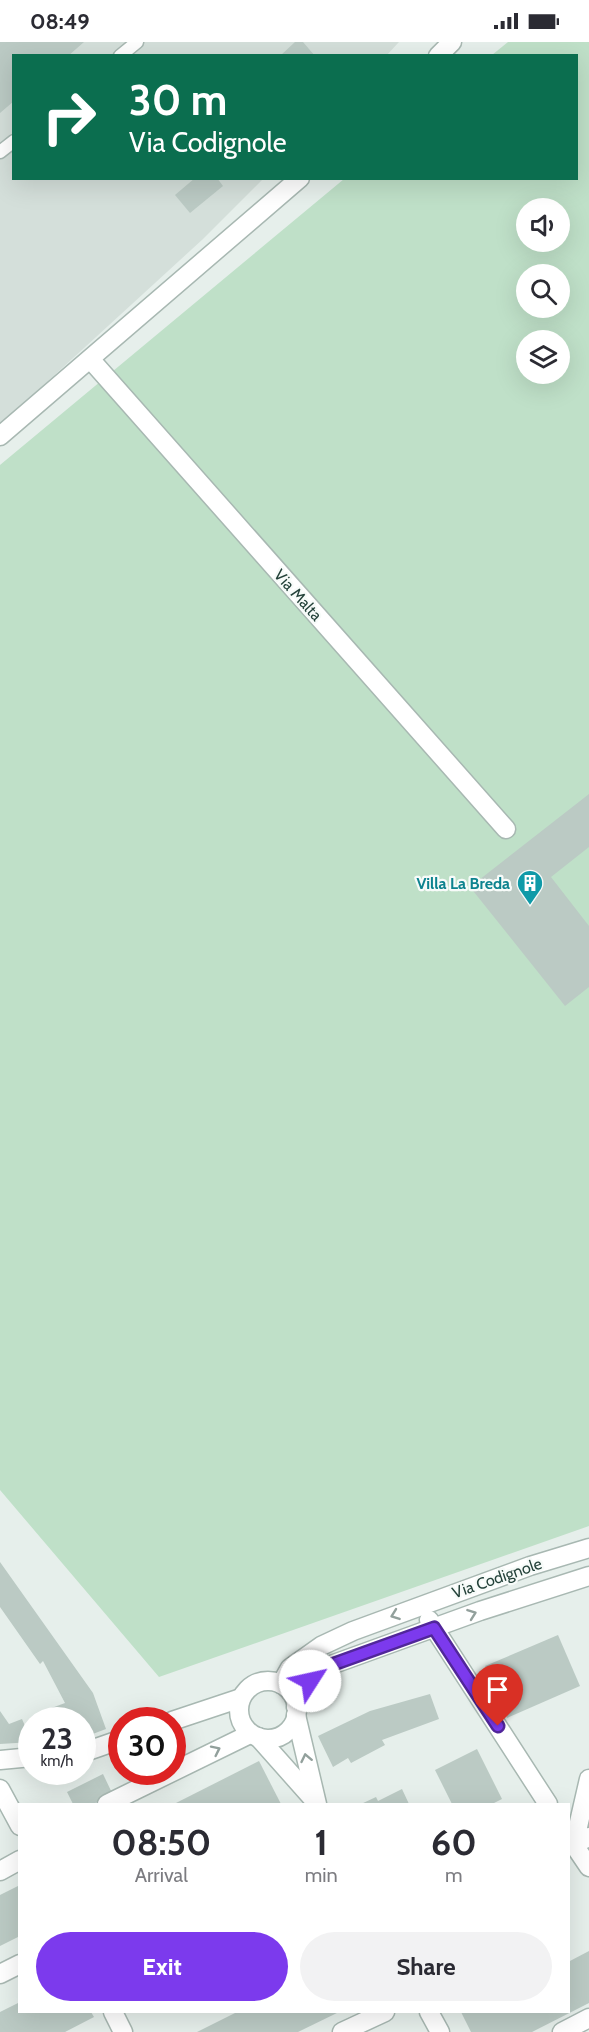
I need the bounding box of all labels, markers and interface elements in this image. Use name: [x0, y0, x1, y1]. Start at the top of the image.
text: 08:49: [30, 8, 90, 35]
text: 30 m: [129, 74, 227, 126]
icon: right: [30, 78, 108, 156]
text: Via Codignole: [129, 126, 287, 159]
map controls: [516, 198, 570, 384]
button: sound: [516, 198, 570, 252]
button: search: [516, 264, 570, 318]
button: layers: [516, 330, 570, 384]
street label: Via Malta: [270, 565, 326, 625]
building icon: Villa La Breda: [515, 868, 545, 906]
place label: Villa La Breda: [416, 874, 510, 893]
street label: Via Codignole: [450, 1554, 544, 1602]
one-way arrow: [390, 1608, 401, 1620]
one-way arrow: [466, 1609, 477, 1622]
position arrow: [278, 1649, 342, 1713]
pin: [472, 1664, 523, 1726]
icon: arrive: [481, 1673, 514, 1706]
speed limit sign: 30: [108, 1707, 186, 1785]
text: 23: [41, 1720, 73, 1757]
one-way arrow: [209, 1746, 220, 1758]
text: km/h: [41, 1752, 73, 1770]
one-way arrow: [300, 1753, 313, 1763]
text: 08:50: [111, 1820, 211, 1864]
text: 1: [314, 1820, 328, 1864]
text: 60: [431, 1820, 477, 1864]
text: Arrival: [135, 1863, 188, 1887]
text: min: [305, 1863, 338, 1887]
text: m: [445, 1863, 463, 1887]
button: Exit: [36, 1932, 288, 2001]
button: Share: [300, 1932, 552, 2001]

